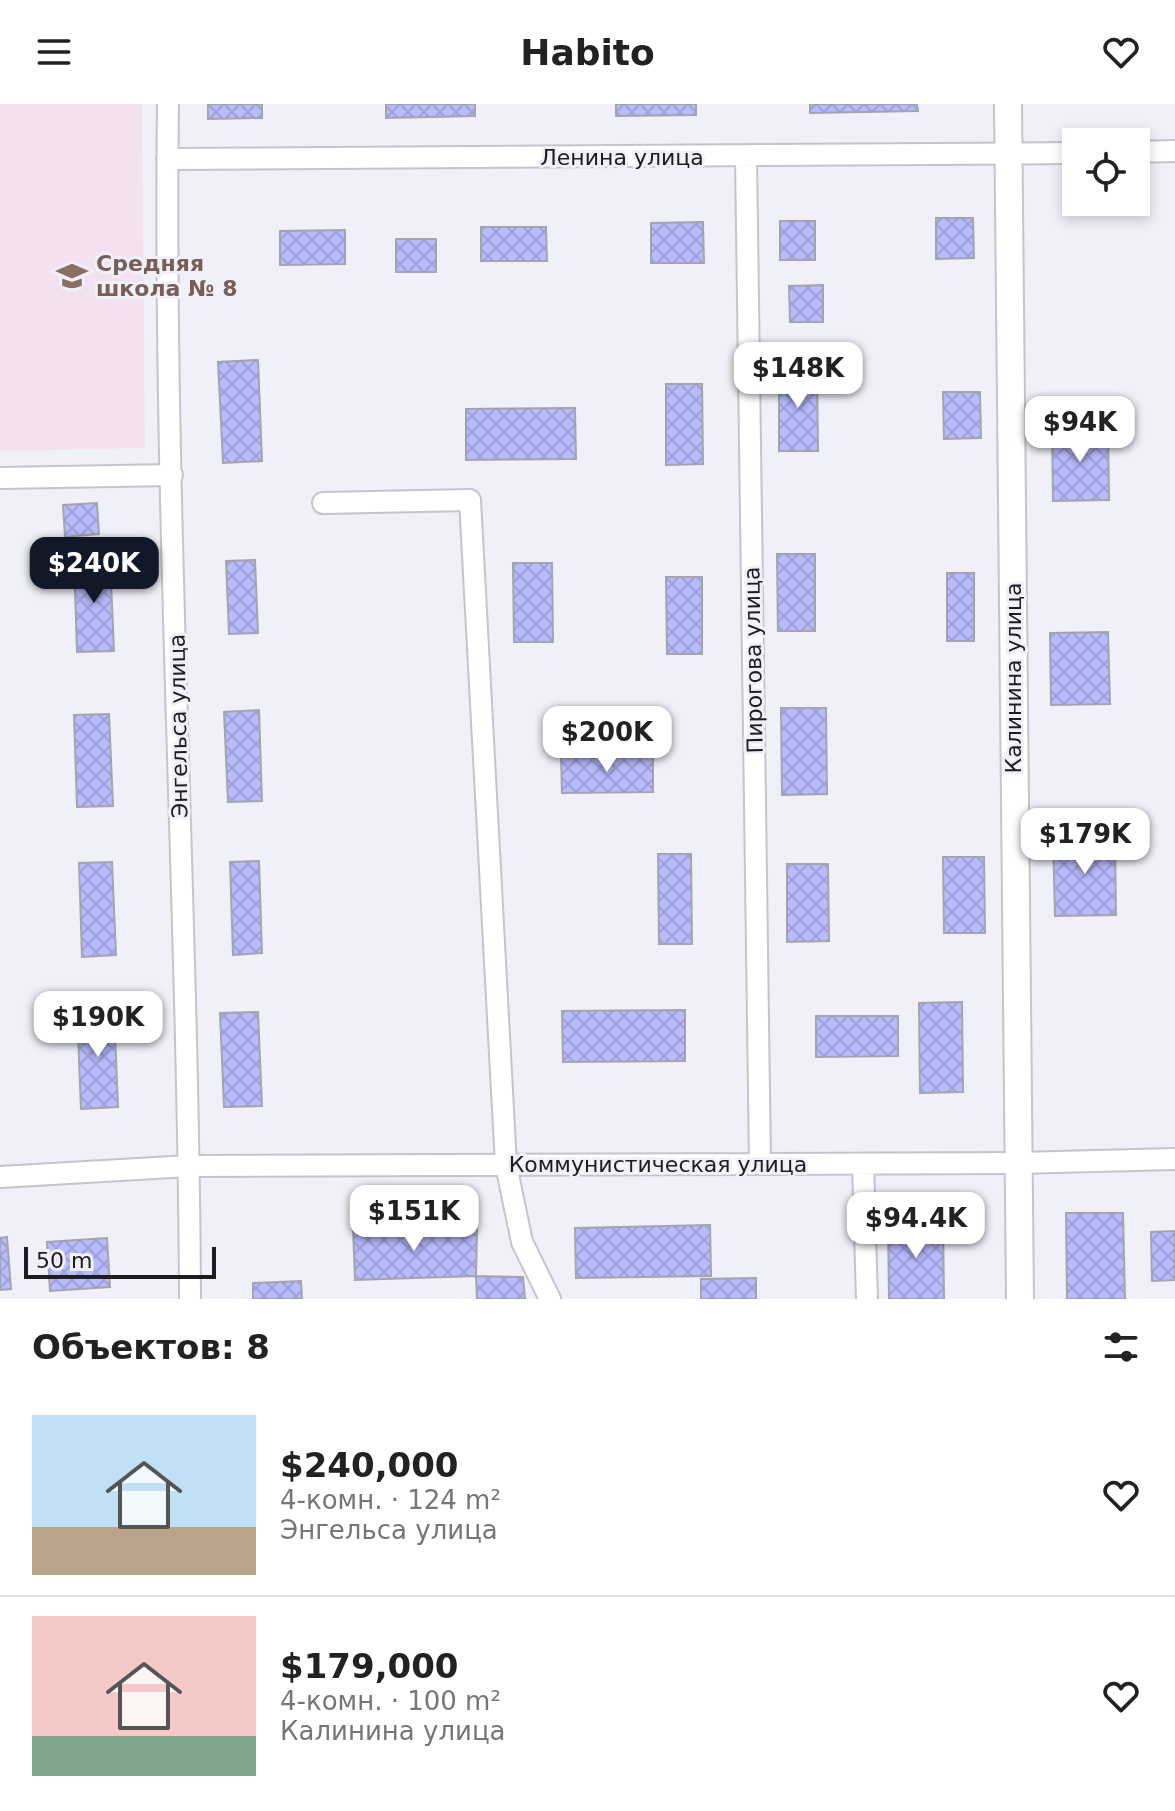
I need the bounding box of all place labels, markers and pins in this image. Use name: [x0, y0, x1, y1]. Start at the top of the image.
place label: Средняя школа № 8: [96, 251, 237, 301]
school or university icon: Средняя школа № 8: [55, 259, 89, 293]
pin: $148K: [742, 342, 854, 410]
pin: $94K: [1033, 396, 1127, 464]
pin: $240K: [38, 537, 150, 605]
pin: $200K: [551, 706, 663, 774]
pin: $179K: [1029, 808, 1141, 876]
pin: $190K: [42, 991, 154, 1059]
pin: $151K: [358, 1185, 470, 1253]
pin: $94.4K: [851, 1192, 981, 1260]

